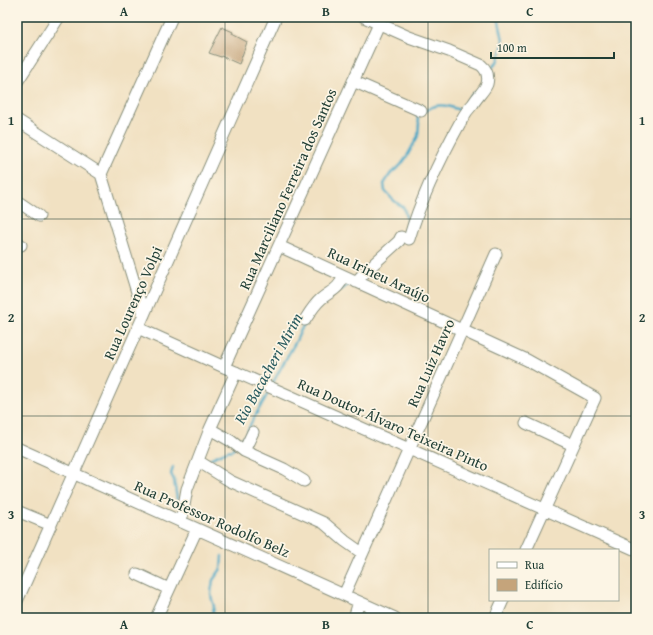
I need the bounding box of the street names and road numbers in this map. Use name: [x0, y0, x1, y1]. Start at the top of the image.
street label: Rua Marciliano Ferreira dos Santos: [234, 85, 342, 293]
street label: Rua Irineu Araújo: [324, 242, 434, 308]
street label: Rua Lourenço Volpi: [98, 243, 167, 363]
street label: Rua Luiz Havro: [402, 315, 460, 410]
street label: Rua Doutor Álvaro Teixeira Pinto: [294, 373, 492, 476]
street label: Rua Professor Rodolfo Belz: [131, 475, 294, 562]

